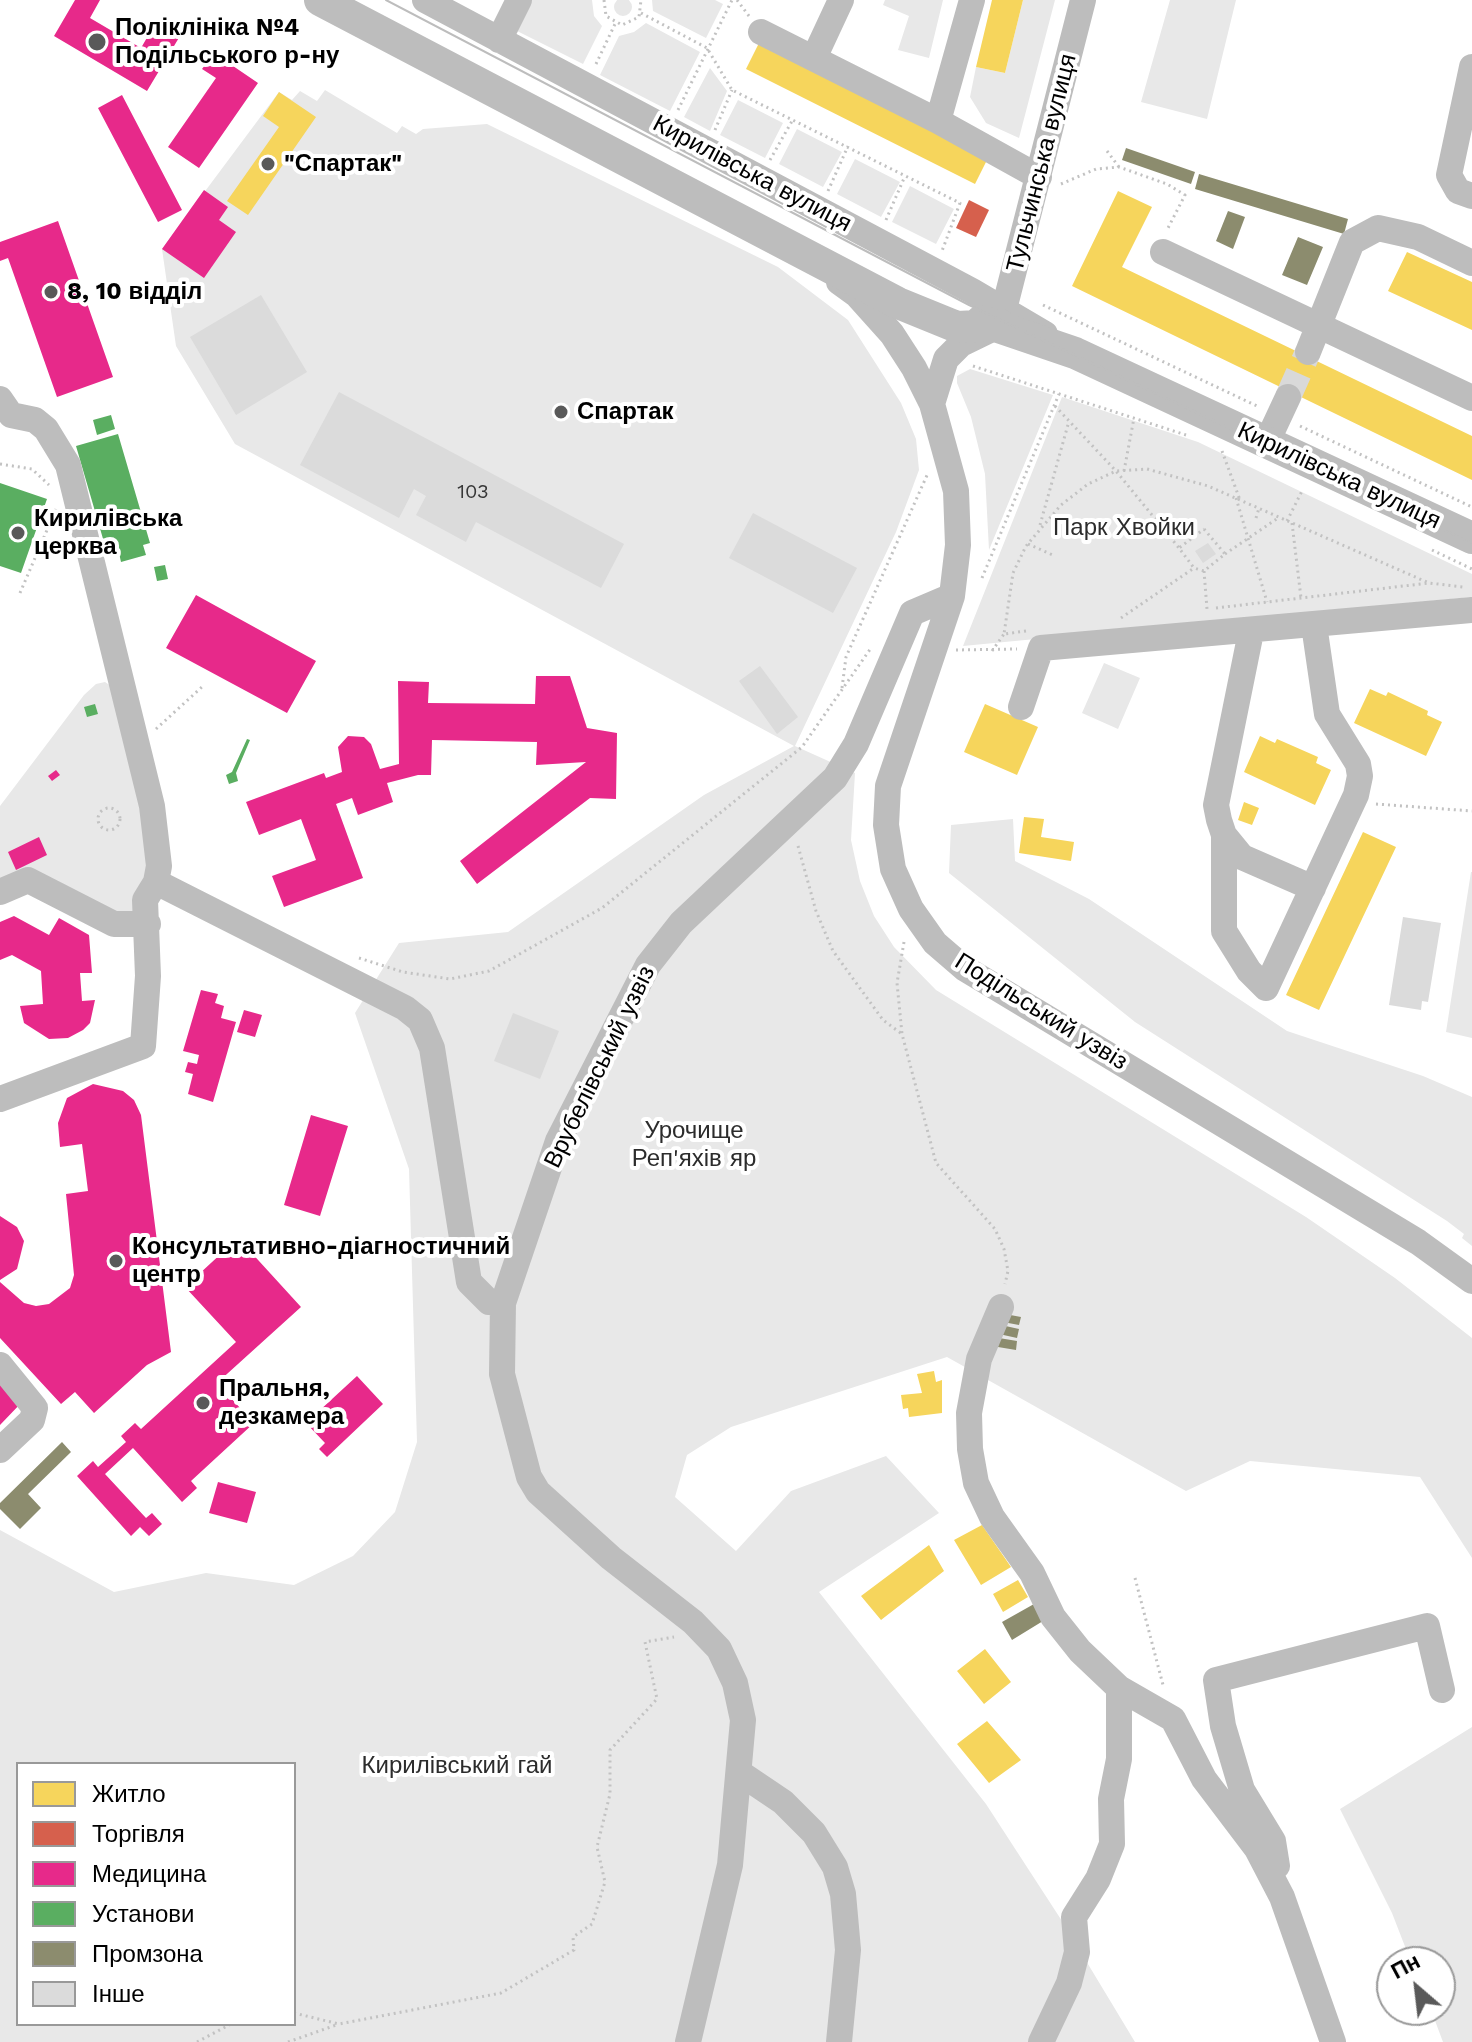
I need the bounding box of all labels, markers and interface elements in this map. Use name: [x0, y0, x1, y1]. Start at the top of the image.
place label: Поліклініка №4 Подільського р-ну: [115, 14, 339, 70]
marker: Поліклініка №4 Подільського р-ну: [86, 31, 108, 53]
street label: Тульчинська вулиця: [1001, 51, 1083, 275]
street label: Кирилівська вулиця: [648, 109, 856, 239]
place label: "Спартак": [284, 150, 402, 178]
marker: "Спартак": [259, 155, 277, 173]
place label: 8, 10 відділ: [67, 278, 202, 306]
marker: 8, 10 відділ: [42, 283, 60, 301]
place label: Спартак: [577, 398, 674, 426]
marker: Спартак: [552, 403, 570, 421]
street label: Кирилівська вулиця: [1233, 416, 1445, 536]
house number: 103: [457, 480, 489, 504]
place label: Кирилівська церква: [34, 505, 182, 561]
park label: Парк Хвойки: [1053, 514, 1195, 542]
marker: Кирилівська церква: [9, 524, 27, 542]
street label: Подільський узвіз: [949, 947, 1133, 1077]
street label: Врубелівський узвіз: [539, 961, 661, 1173]
park label: Урочище Реп'яхів яр: [632, 1117, 756, 1173]
place label: Консультативно-діагностичний центр: [132, 1233, 510, 1289]
marker: Консультативно-діагностичний центр: [107, 1252, 125, 1270]
place label: Пральня, дезкамера: [219, 1375, 344, 1431]
marker: Пральня, дезкамера: [194, 1394, 212, 1412]
park label: Кирилівський гай: [362, 1752, 552, 1780]
legend: [16, 1762, 296, 2026]
text: Житло: [92, 1780, 166, 1808]
text: Торгівля: [92, 1820, 185, 1848]
text: Медицина: [92, 1860, 206, 1888]
text: Установи: [92, 1900, 194, 1928]
text: Промзона: [92, 1940, 203, 1968]
north arrow: [1376, 1946, 1456, 2026]
text: Пн: [1387, 1948, 1424, 1984]
text: Інше: [92, 1980, 145, 2008]

